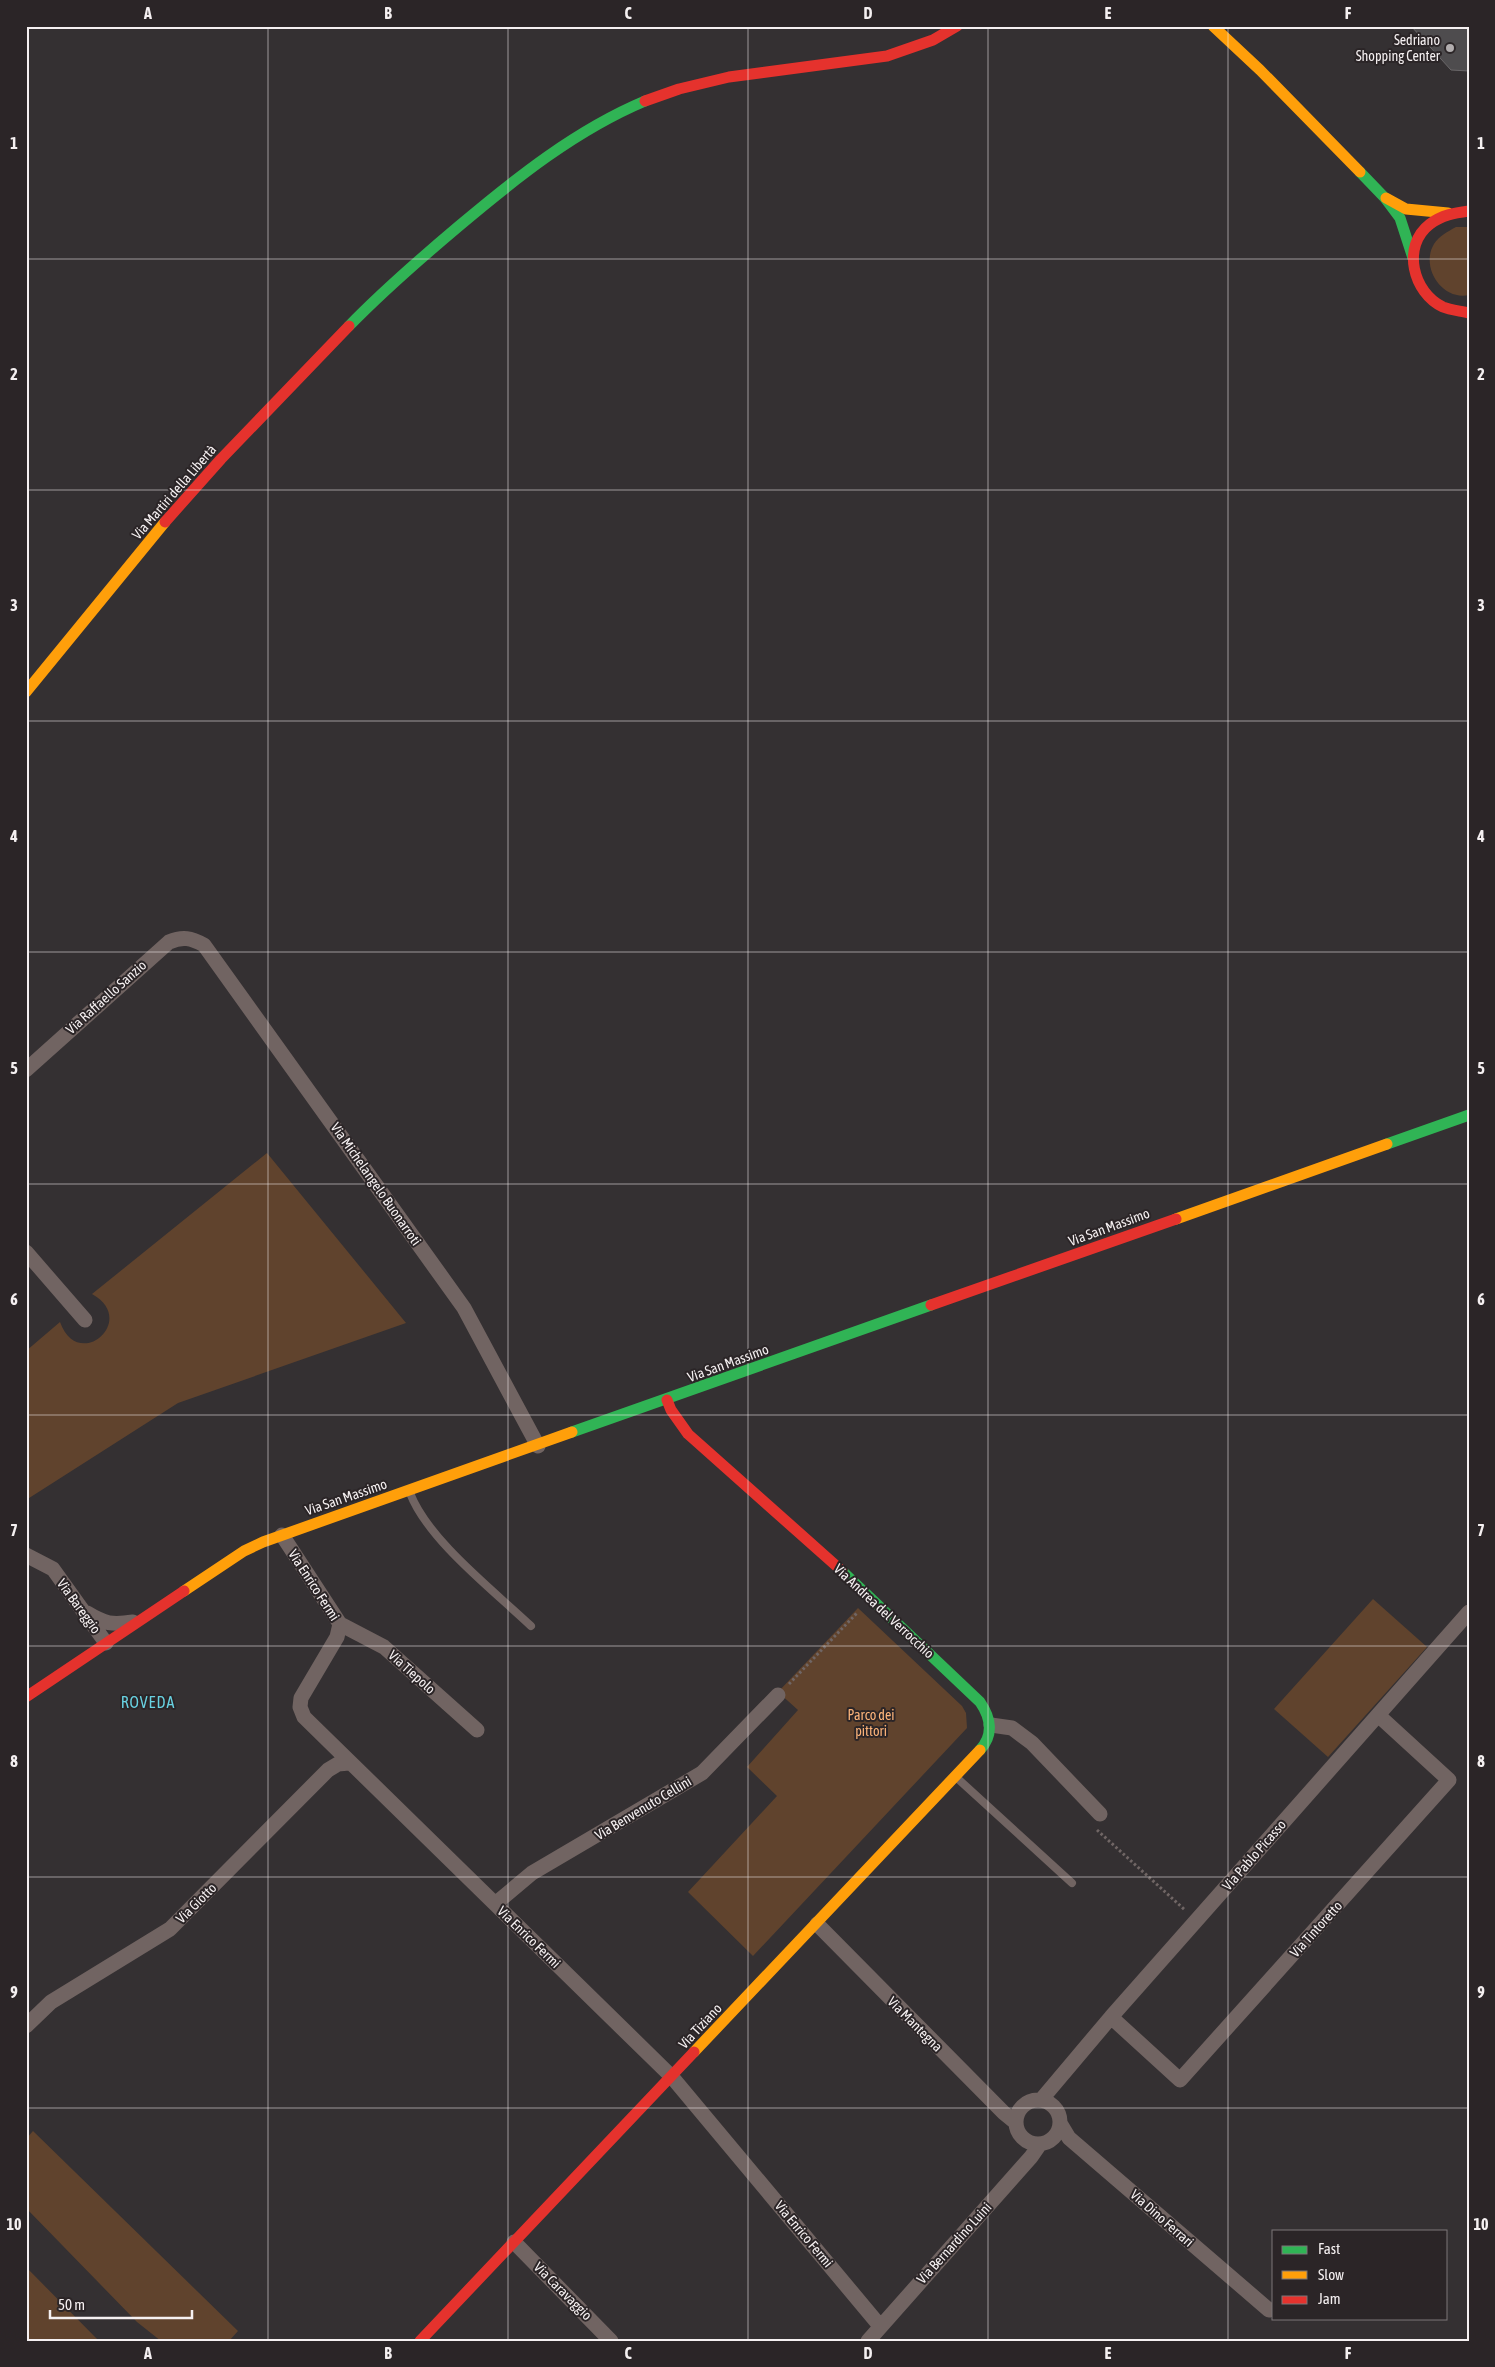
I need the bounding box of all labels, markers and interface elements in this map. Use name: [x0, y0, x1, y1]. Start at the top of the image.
text: A: [143, 4, 152, 22]
text: B: [384, 4, 392, 22]
text: C: [624, 4, 632, 22]
text: D: [864, 4, 873, 22]
text: E: [1105, 4, 1112, 22]
text: F: [1345, 4, 1352, 22]
place label: Sedriano Shopping Center: [1356, 32, 1441, 64]
marker: Sedriano Shopping Center: [1444, 42, 1456, 54]
text: 1: [10, 134, 18, 152]
text: 1: [1477, 134, 1485, 152]
text: 2: [10, 365, 18, 383]
text: 2: [1477, 365, 1485, 383]
street label: Via Martiri della Libertà: [129, 441, 219, 543]
text: 3: [10, 596, 18, 614]
text: 3: [1477, 596, 1485, 614]
text: 4: [9, 827, 18, 845]
text: 4: [1476, 827, 1485, 845]
street label: Via Raffaello Sanzio: [63, 957, 149, 1037]
text: 5: [10, 1059, 18, 1077]
text: 5: [1477, 1059, 1485, 1077]
street label: Via Michelangelo Buonarroti: [328, 1120, 424, 1248]
street label: Via San Massimo: [1066, 1205, 1152, 1249]
text: 6: [10, 1290, 18, 1308]
text: 6: [1477, 1290, 1485, 1308]
street label: Via San Massimo: [685, 1341, 771, 1385]
street label: Via San Massimo: [303, 1476, 389, 1518]
text: 7: [10, 1521, 18, 1539]
text: 7: [1477, 1521, 1485, 1539]
street label: Via Enrico Fermi: [285, 1546, 343, 1624]
street label: Via Andrea del Verrocchio: [831, 1561, 937, 1661]
street label: Via Bareggio: [54, 1576, 104, 1636]
street label: Via Tiepolo: [385, 1647, 439, 1697]
district label: ROVEDA: [121, 1693, 175, 1711]
park label: Parco dei pittori: [847, 1707, 895, 1739]
text: 8: [10, 1752, 18, 1770]
text: 8: [1477, 1752, 1485, 1770]
street label: Via Benvenuto Cellini: [592, 1773, 694, 1843]
street label: Via Pablo Picasso: [1219, 1816, 1289, 1894]
street label: Via Giotto: [173, 1880, 219, 1926]
street label: Via Tintoretto: [1287, 1898, 1345, 1960]
street label: Via Enrico Fermi: [494, 1903, 564, 1971]
text: 9: [10, 1983, 18, 2001]
text: 9: [1477, 1983, 1485, 2001]
street label: Via Mantegna: [884, 1993, 946, 2055]
street label: Via Tiziano: [675, 2000, 725, 2052]
street label: Via Dino Ferrari: [1127, 2186, 1197, 2250]
street label: Via Enrico Fermi: [772, 2198, 836, 2270]
street label: Via Bernardino Luini: [913, 2199, 995, 2287]
text: 10: [6, 2215, 22, 2233]
text: 10: [1473, 2215, 1489, 2233]
legend: [1272, 2230, 1448, 2320]
text: Fast: [1318, 2240, 1340, 2257]
street label: Via Caravaggio: [531, 2259, 595, 2323]
text: Slow: [1318, 2266, 1344, 2283]
scale bar: [50, 2287, 192, 2319]
text: Jam: [1318, 2290, 1341, 2307]
text: 50 m: [58, 2296, 85, 2313]
text: A: [143, 2344, 152, 2362]
text: B: [384, 2344, 392, 2362]
text: C: [624, 2344, 632, 2362]
text: D: [864, 2344, 873, 2362]
text: E: [1105, 2344, 1112, 2362]
text: F: [1345, 2344, 1352, 2362]

